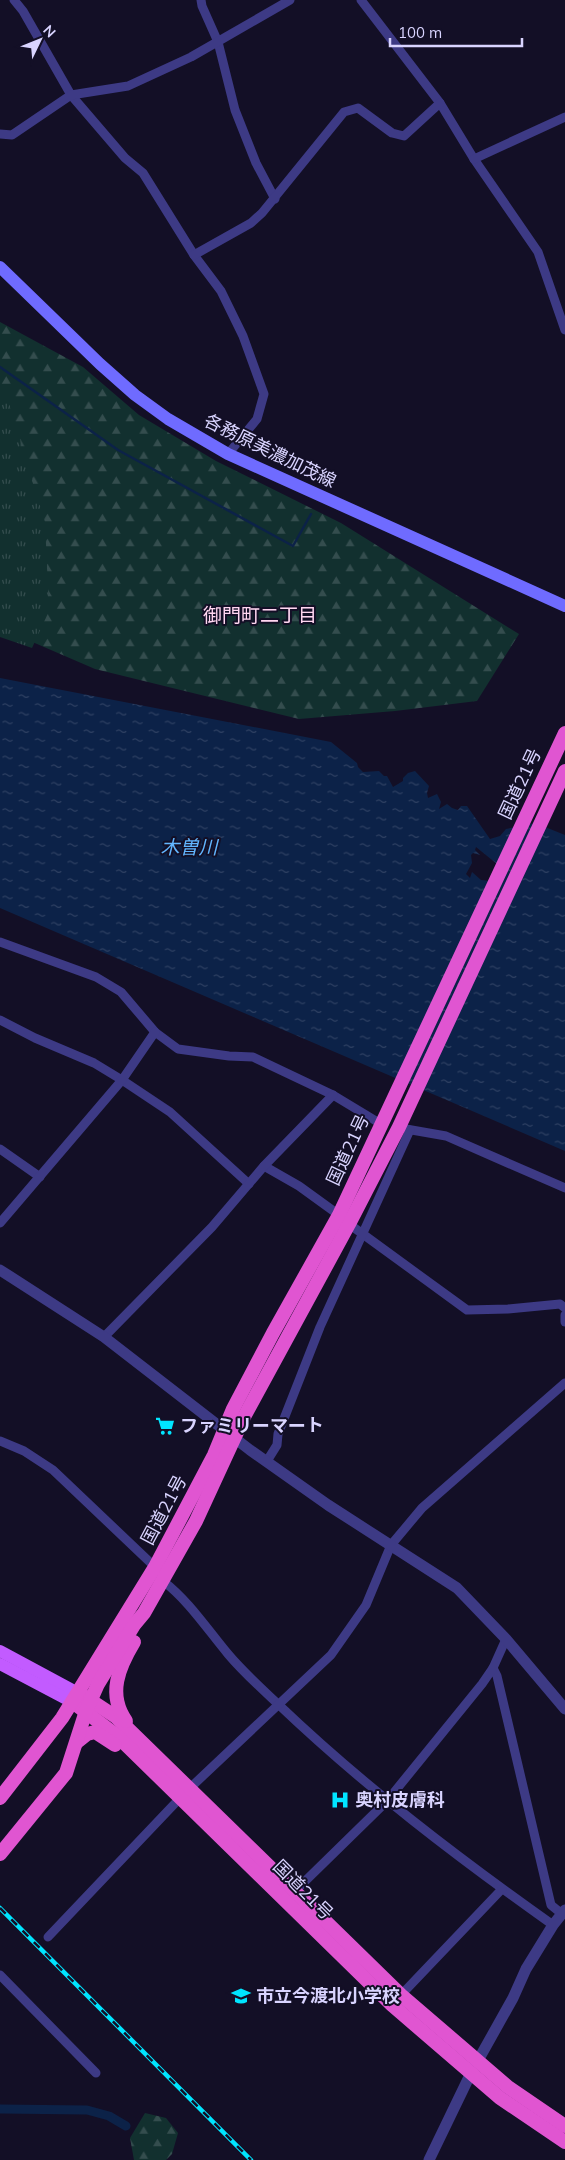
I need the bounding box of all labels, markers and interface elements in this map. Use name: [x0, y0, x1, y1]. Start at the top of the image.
north arrow: [15, 15, 65, 65]
scale bar: [390, 15, 522, 47]
text: N: [39, 21, 60, 41]
text: 100 m: [398, 23, 442, 42]
street label: 各務原美濃加茂線: [200, 409, 340, 492]
district label: 御門町二丁目: [203, 603, 317, 627]
street label: 国道21号: [493, 745, 546, 823]
water label: 木曽川: [160, 835, 219, 859]
street label: 国道21号: [321, 1111, 374, 1189]
place label: ファミリーマート: [180, 1414, 324, 1437]
supermarket icon: ファミリーマート: [154, 1415, 176, 1437]
street label: 国道21号: [136, 1471, 191, 1549]
place label: 奥村皮膚科: [355, 1788, 445, 1811]
hospital icon: 奥村皮膚科: [329, 1789, 351, 1811]
street label: 国道21号: [268, 1855, 338, 1925]
place label: 市立今渡北小学校: [256, 1984, 400, 2007]
school or university icon: 市立今渡北小学校: [230, 1985, 252, 2007]

